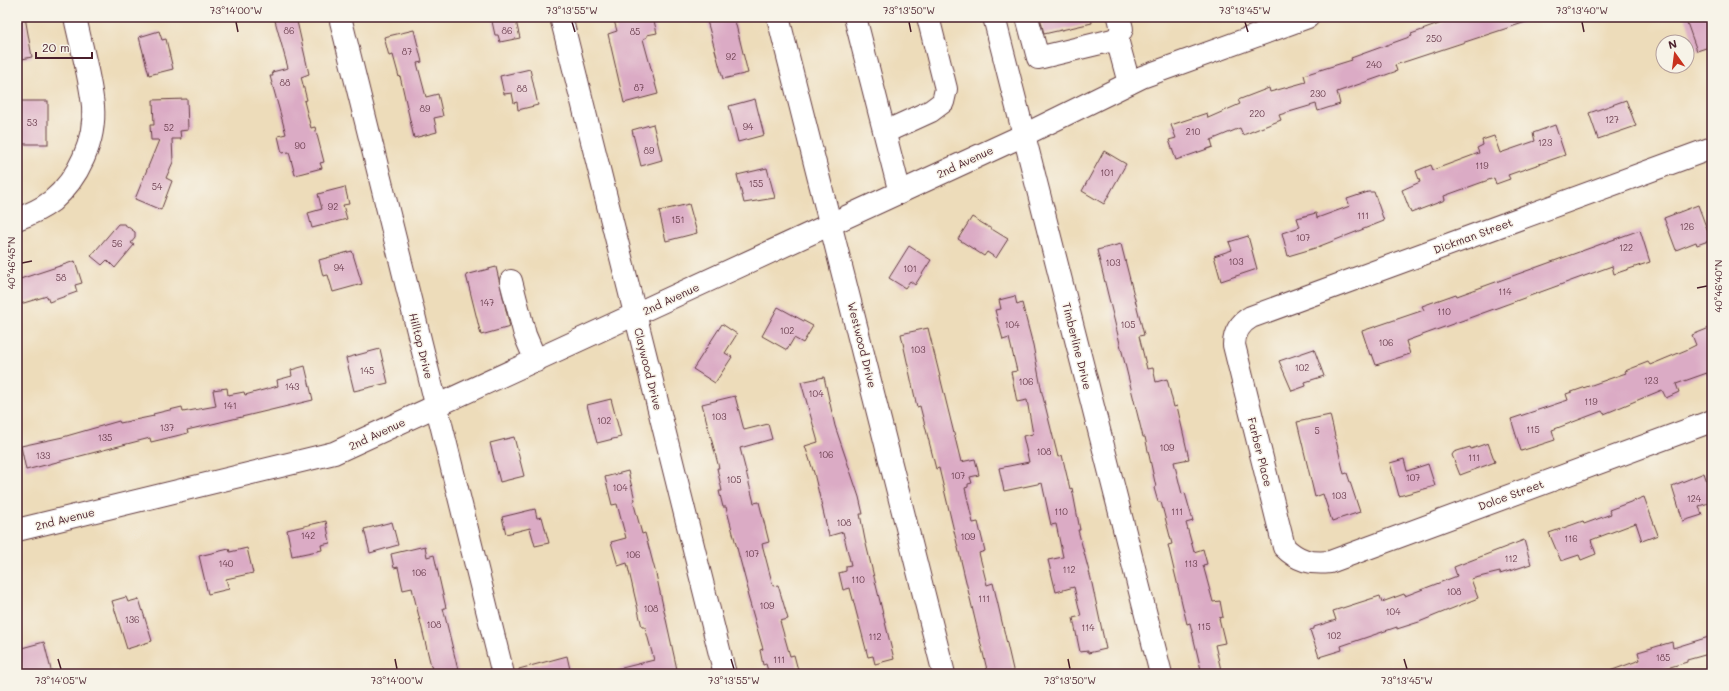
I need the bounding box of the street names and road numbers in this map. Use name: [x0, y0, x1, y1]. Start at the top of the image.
street label: 2nd Avenue: [934, 142, 996, 181]
street label: Dickman Street: [1431, 214, 1515, 257]
street label: 2nd Avenue: [640, 279, 702, 318]
street label: Westwood Drive: [845, 300, 880, 389]
street label: Timberline Drive: [1059, 301, 1096, 391]
street label: Hilltop Drive: [406, 311, 437, 381]
street label: Claywood Drive: [631, 326, 666, 412]
street label: 2nd Avenue: [346, 414, 408, 453]
street label: Farber Place: [1245, 416, 1276, 488]
street label: Dolce Street: [1476, 476, 1546, 513]
street label: 2nd Avenue: [34, 504, 96, 533]

